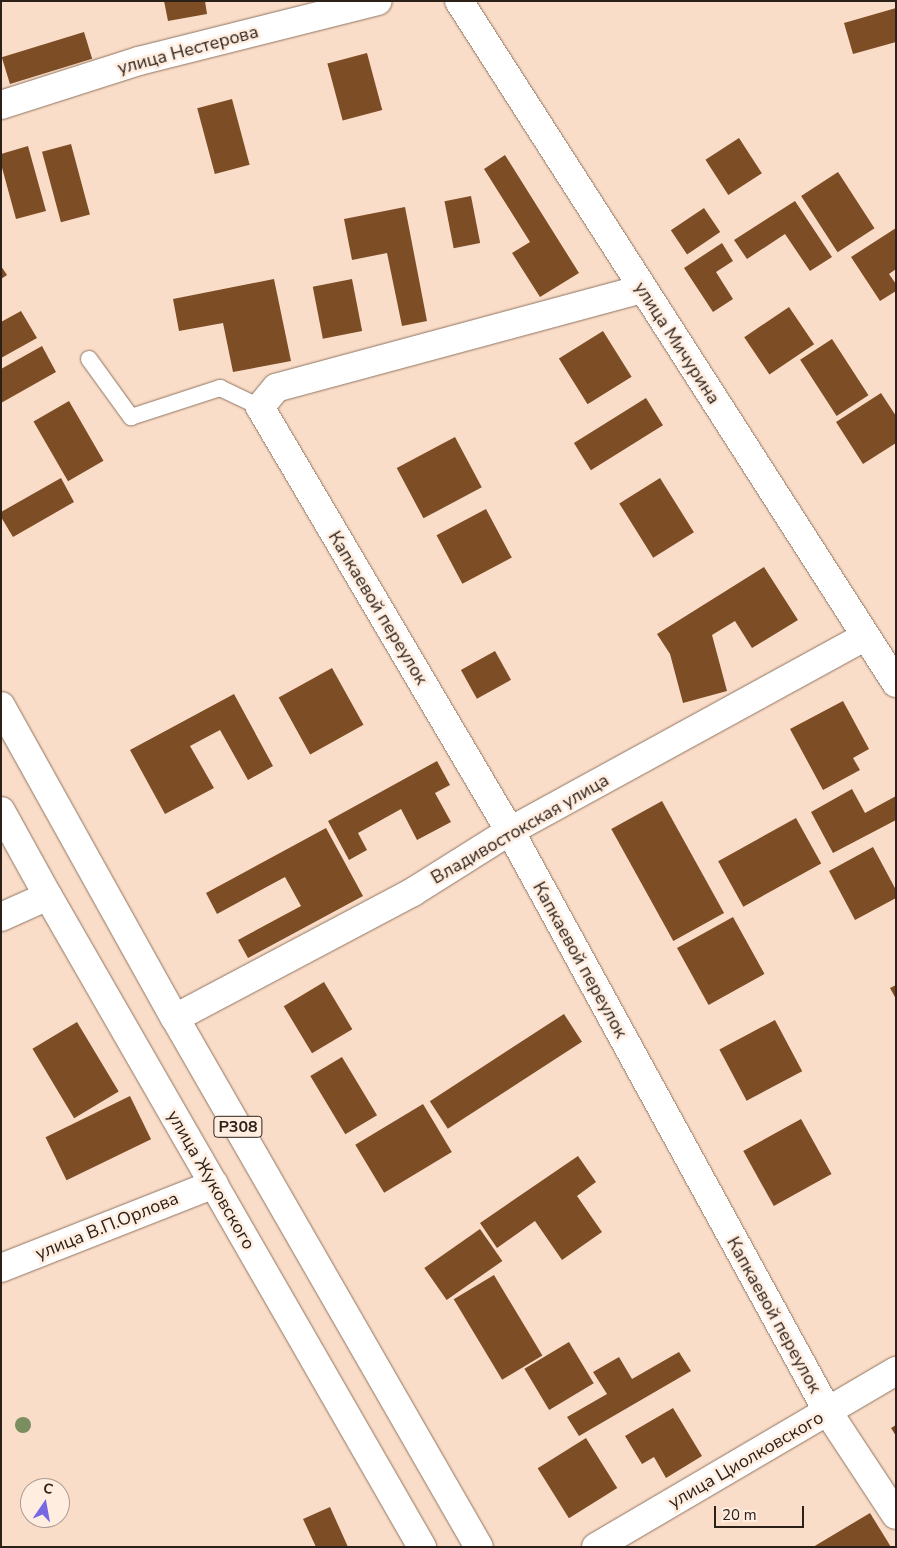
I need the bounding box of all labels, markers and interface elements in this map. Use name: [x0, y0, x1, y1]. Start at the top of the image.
street label: улица Нестерова: [115, 21, 261, 79]
street label: улица Мичурина: [629, 278, 725, 408]
street label: Капкаевой переулок: [324, 527, 432, 689]
street label: Владивостокская улица: [427, 769, 613, 889]
street label: Капкаевой переулок: [528, 878, 632, 1042]
street label: улица Жуковского: [162, 1107, 260, 1253]
road number: P308: [213, 1114, 263, 1140]
street label: улица В.П.Орлова: [32, 1187, 182, 1265]
street label: Капкаевой переулок: [722, 1233, 826, 1397]
street label: улица Циолковского: [665, 1407, 827, 1513]
north arrow: [20, 1478, 70, 1528]
text: С: [41, 1479, 55, 1499]
scale bar: [717, 1496, 807, 1528]
text: 20 m: [722, 1505, 757, 1525]

